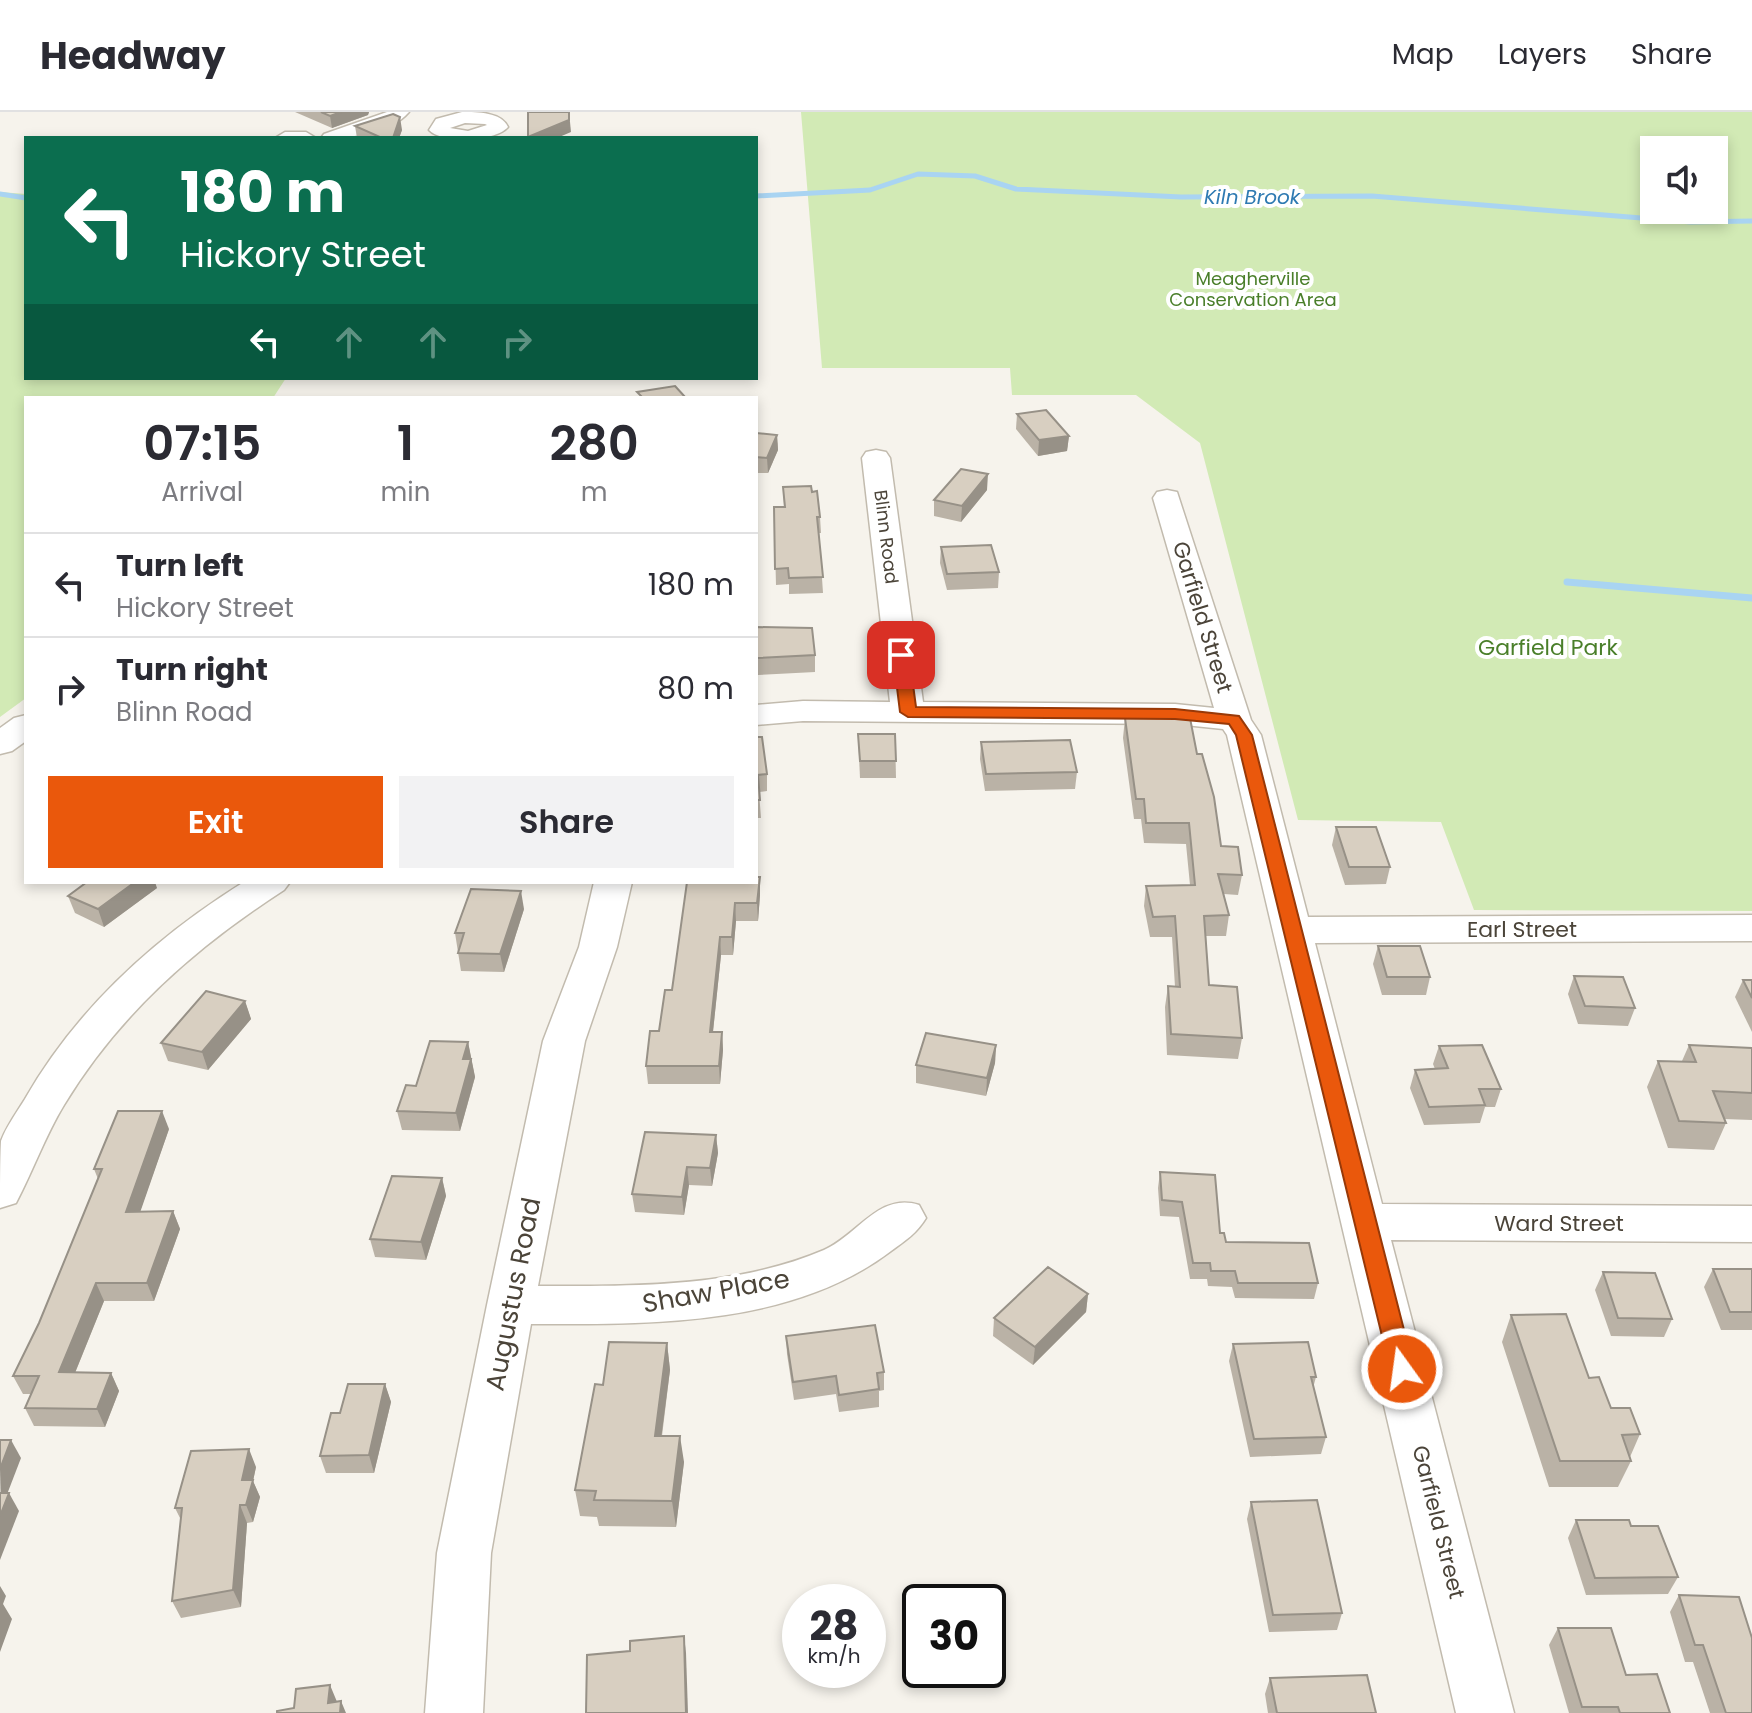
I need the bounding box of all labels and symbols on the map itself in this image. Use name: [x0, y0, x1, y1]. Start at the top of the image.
water label: Kiln Brook: [1204, 183, 1302, 211]
park label: Meagherville Conservation Area: [1169, 266, 1337, 312]
street label: Blinn Road: [868, 488, 905, 585]
street label: Garfield Street: [1165, 538, 1240, 697]
pin: [867, 621, 935, 689]
park label: Garfield Park: [1478, 632, 1619, 663]
street label: Earl Street: [1467, 914, 1577, 945]
street label: Augustus Road: [477, 1194, 549, 1394]
street label: Ward Street: [1494, 1208, 1624, 1239]
street label: Shaw Place: [640, 1260, 792, 1322]
position arrow: [1360, 1327, 1444, 1411]
street label: Garfield Street: [1404, 1442, 1473, 1602]
speed limit sign: 30: [902, 1584, 1006, 1688]

